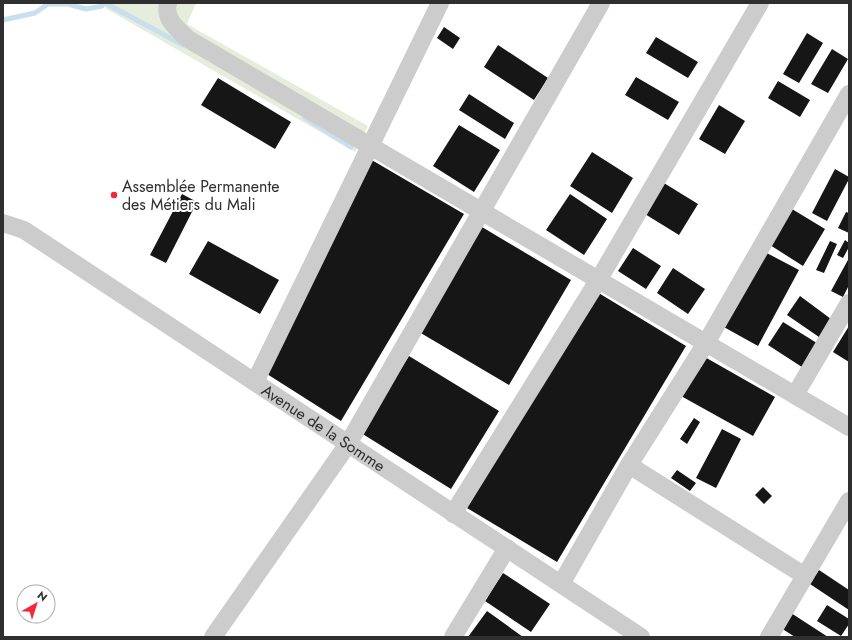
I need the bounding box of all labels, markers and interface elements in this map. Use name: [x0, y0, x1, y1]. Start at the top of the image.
place label: Assemblée Permanente des Métiers du Mali: [122, 175, 280, 216]
marker: Assemblée Permanente des Métiers du Mali: [109, 190, 119, 200]
street label: Avenue de la Somme: [257, 378, 390, 477]
north arrow: [16, 584, 56, 624]
text: N: [34, 587, 51, 605]

